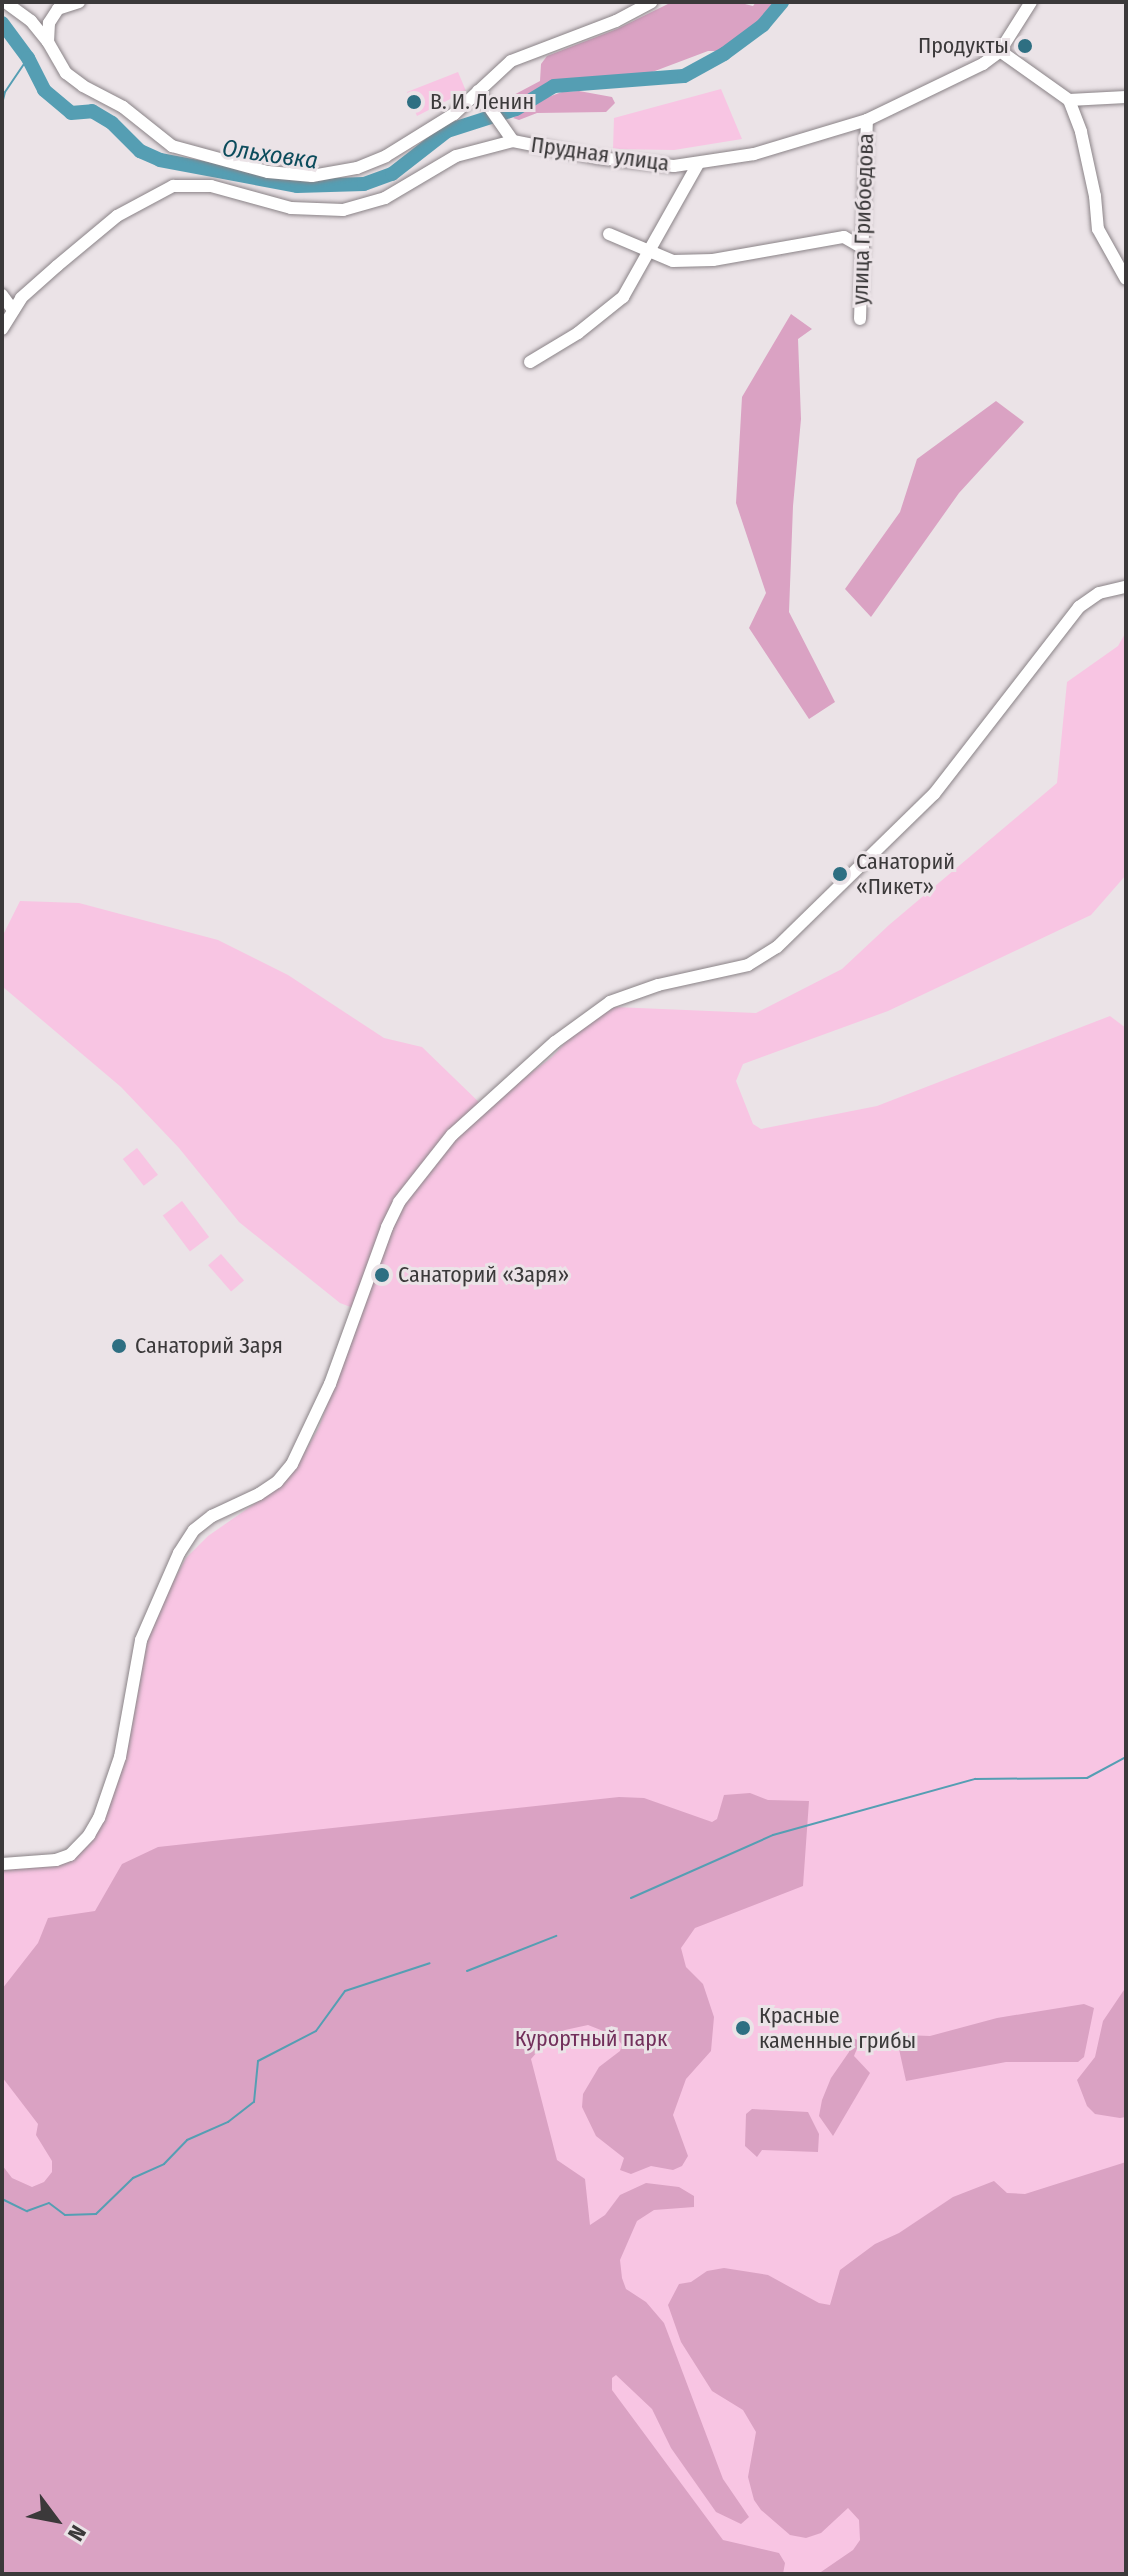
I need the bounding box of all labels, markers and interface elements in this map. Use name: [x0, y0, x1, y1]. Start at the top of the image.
place label: Продукты: [918, 33, 1009, 59]
marker: Продукты: [1016, 37, 1034, 55]
place label: В. И. Ленин: [430, 89, 534, 115]
marker: В. И. Ленин: [405, 93, 423, 111]
street label: Прудная улица: [529, 131, 671, 177]
street label: улица Грибоедова: [847, 133, 879, 305]
water label: Ольховка: [220, 134, 320, 176]
place label: Санаторий «Пикет»: [856, 848, 955, 900]
marker: Санаторий «Пикет»: [831, 865, 849, 883]
place label: Санаторий «Заря»: [398, 1262, 569, 1288]
marker: Санаторий «Заря»: [373, 1266, 391, 1284]
place label: Санаторий Заря: [135, 1333, 283, 1359]
marker: Санаторий Заря: [110, 1337, 128, 1355]
place label: Красные каменные грибы: [759, 2002, 916, 2054]
marker: Красные каменные грибы: [734, 2019, 752, 2037]
park label: Курортный парк: [515, 2026, 667, 2052]
north arrow: [16, 2480, 96, 2560]
text: N: [62, 2520, 92, 2546]

